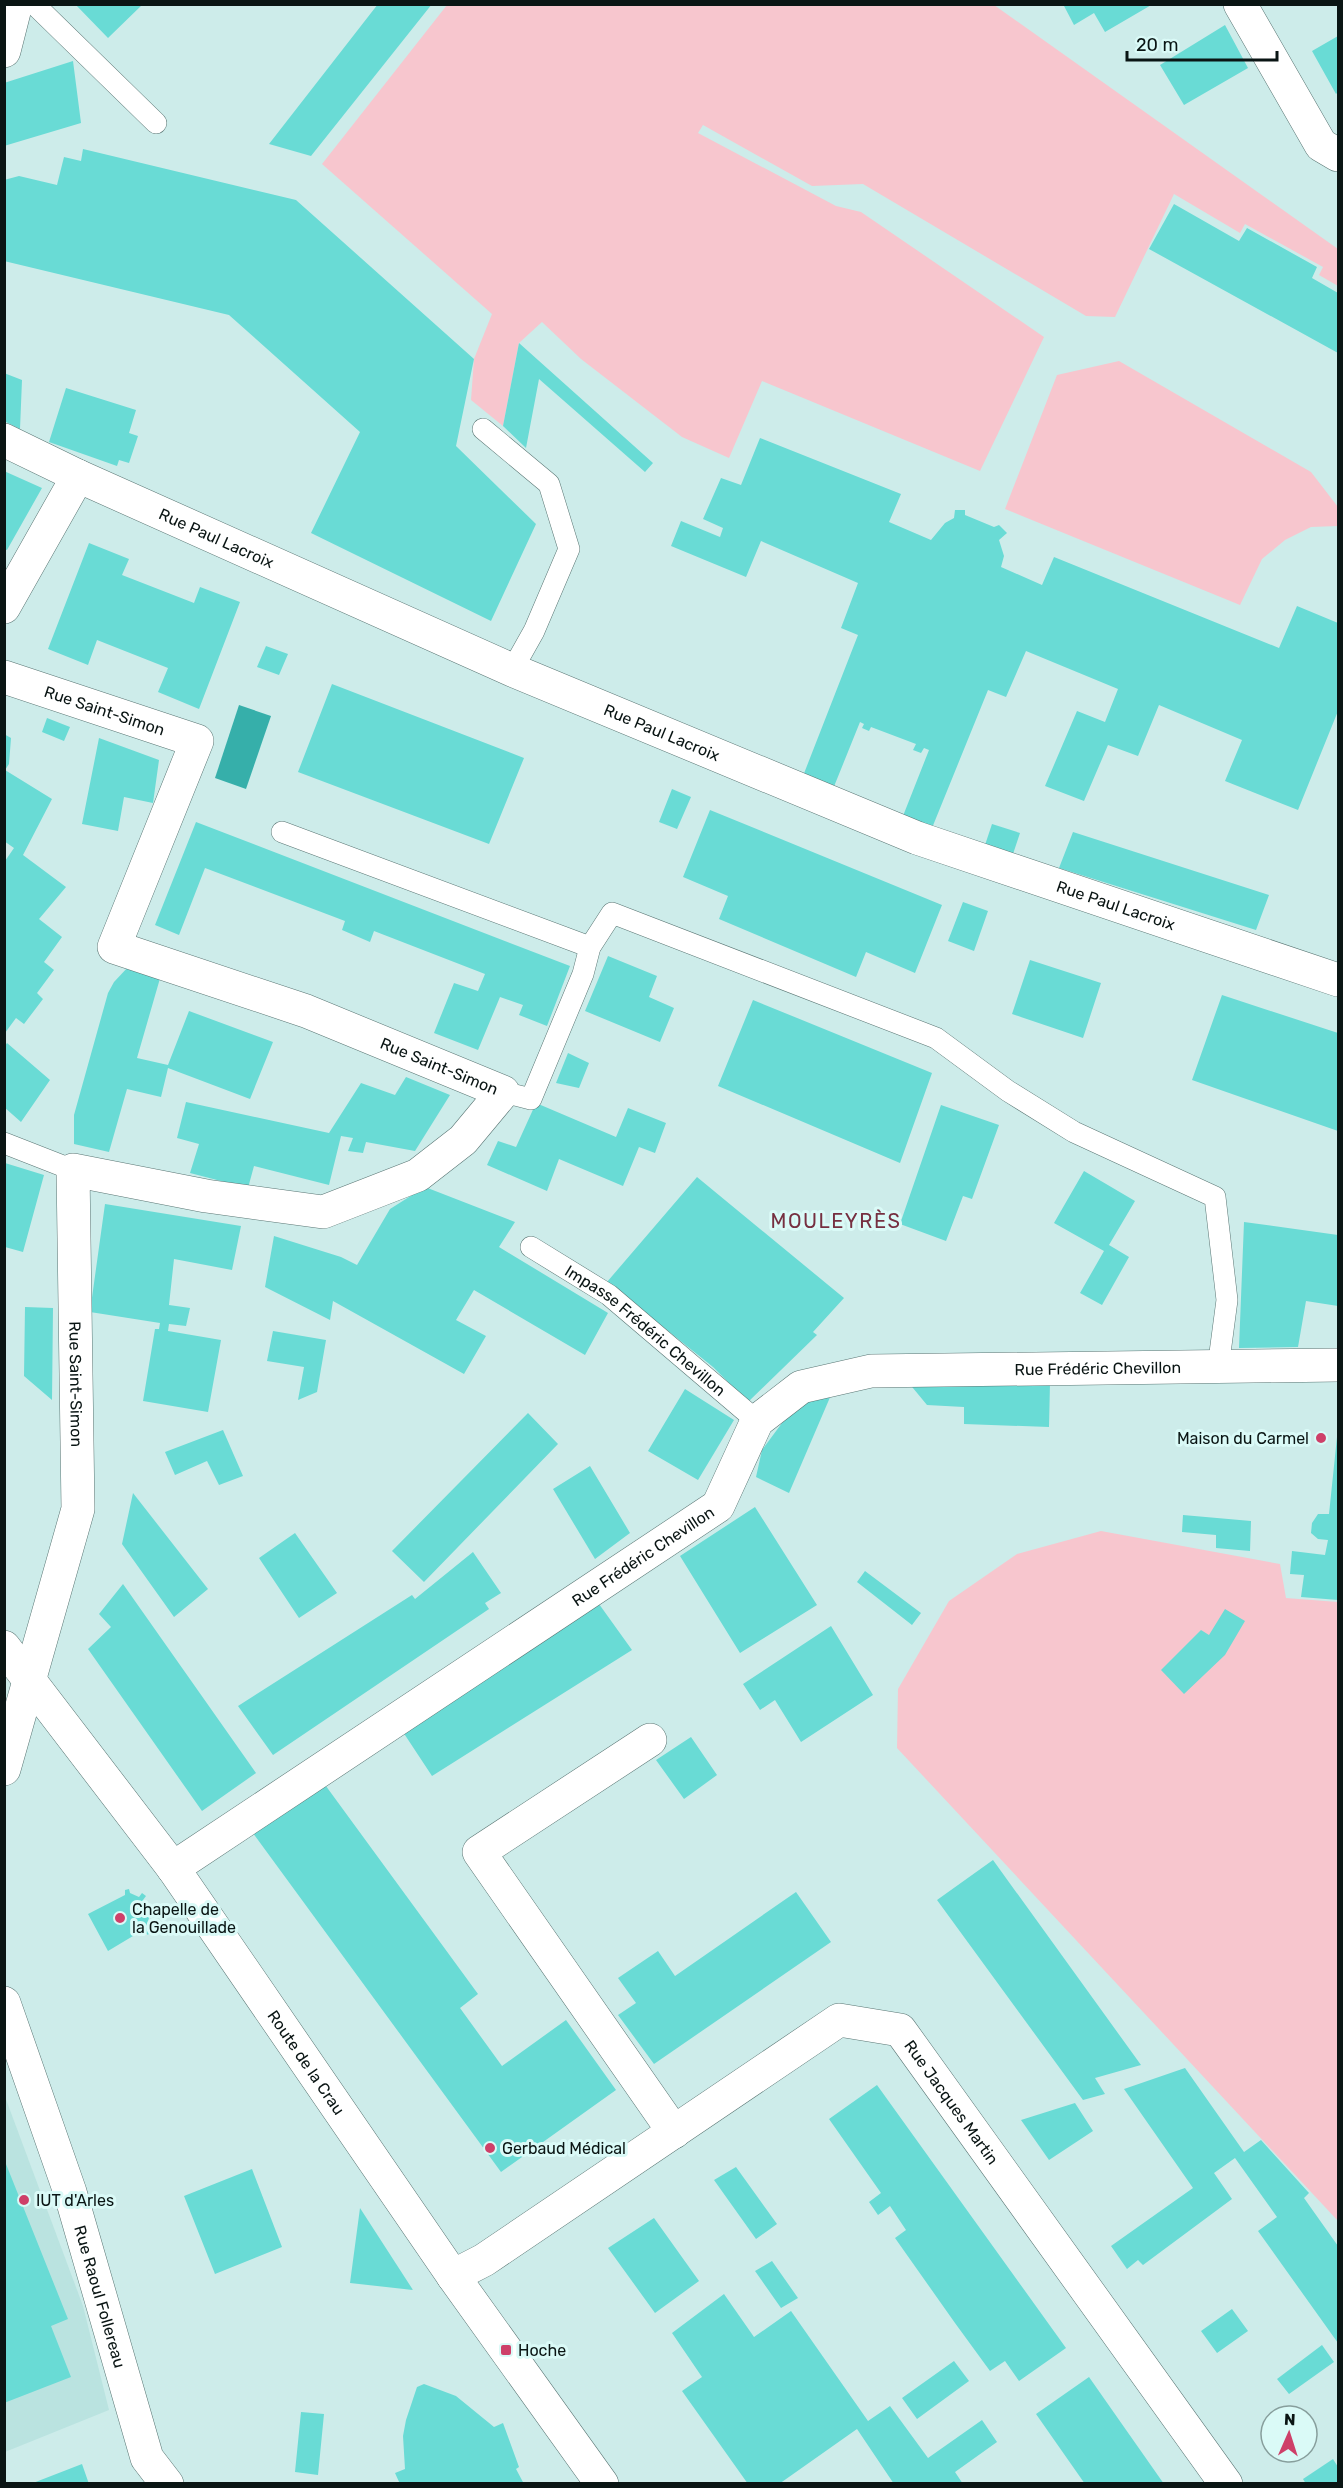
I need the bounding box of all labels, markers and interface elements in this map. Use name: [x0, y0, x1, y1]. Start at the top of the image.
scale bar: [1127, 24, 1277, 62]
text: 20 m: [1136, 34, 1178, 56]
street label: Rue Paul Lacroix: [156, 504, 277, 572]
street label: Rue Saint-Simon: [42, 682, 167, 740]
street label: Rue Paul Lacroix: [601, 700, 723, 765]
street label: Rue Paul Lacroix: [1054, 877, 1178, 934]
street label: Rue Saint-Simon: [377, 1034, 501, 1099]
district label: MOULEYRÈS: [771, 1209, 901, 1233]
street label: Impasse Frédéric Chevillon: [562, 1261, 729, 1400]
street label: Rue Saint-Simon: [65, 1321, 86, 1447]
street label: Rue Frédéric Chevillon: [1014, 1358, 1181, 1379]
place label: Maison du Carmel: [1177, 1429, 1309, 1448]
marker: Maison du Carmel: [1314, 1431, 1328, 1445]
street label: Rue Frédéric Chevillon: [568, 1502, 718, 1610]
place label: Chapelle de la Genouillade: [132, 1900, 236, 1937]
marker: Chapelle de la Genouillade: [113, 1911, 127, 1925]
street label: Route de la Crau: [264, 2007, 349, 2119]
street label: Rue Jacques Martin: [900, 2037, 1002, 2168]
place label: Gerbaud Médical: [502, 2139, 626, 2158]
marker: Gerbaud Médical: [483, 2141, 497, 2155]
place label: IUT d'Arles: [36, 2191, 114, 2210]
marker: IUT d'Arles: [17, 2193, 31, 2207]
street label: Rue Raoul Follereau: [70, 2223, 129, 2370]
place label: Hoche: [518, 2341, 566, 2360]
marker: Hoche: [499, 2343, 513, 2357]
north arrow: [1259, 2404, 1319, 2464]
text: N: [1284, 2410, 1296, 2429]

